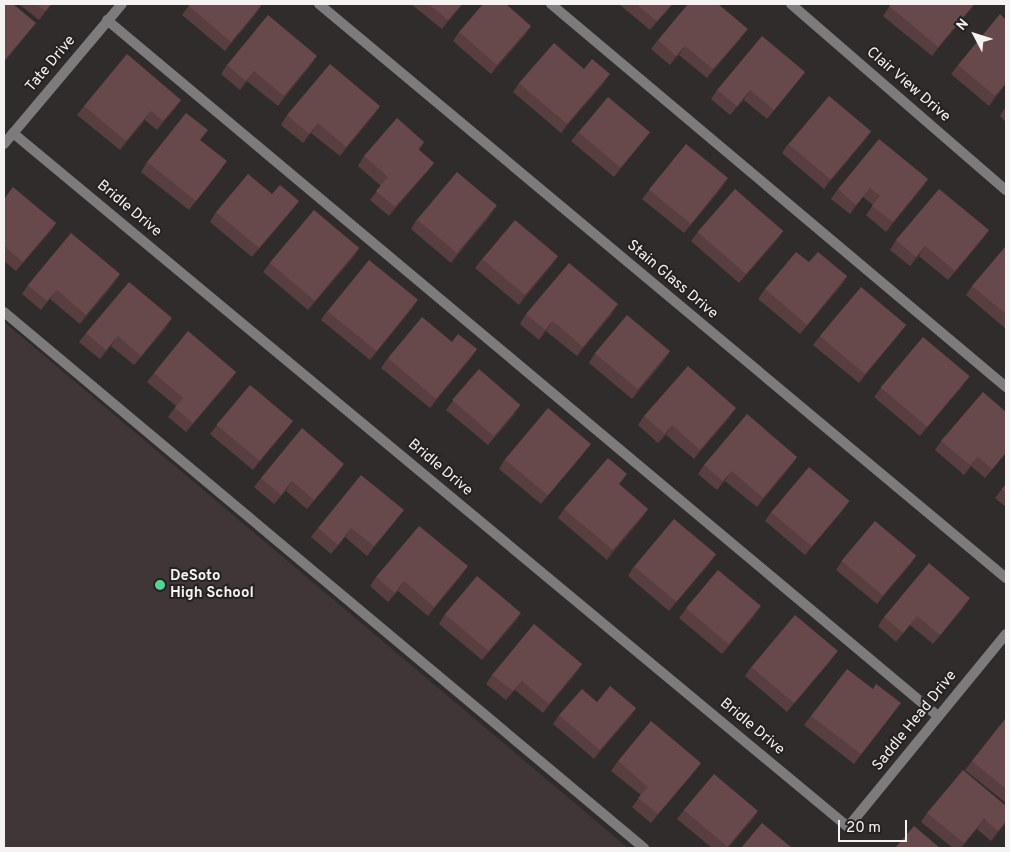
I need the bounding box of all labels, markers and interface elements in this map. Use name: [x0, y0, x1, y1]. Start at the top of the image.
north arrow: [950, 10, 1000, 60]
text: N: [953, 16, 973, 34]
street label: Tate Drive: [22, 32, 80, 96]
street label: Clair View Drive: [862, 43, 954, 127]
street label: Bridle Drive: [93, 177, 165, 241]
street label: Stain Glass Drive: [623, 237, 721, 323]
street label: Bridle Drive: [404, 436, 476, 500]
place label: DeSoto High School: [170, 567, 254, 602]
marker: DeSoto High School: [154, 579, 166, 591]
street label: Saddle Head Drive: [869, 667, 961, 775]
street label: Bridle Drive: [716, 695, 788, 759]
scale bar: [840, 810, 909, 842]
text: 20 m: [846, 819, 881, 838]

